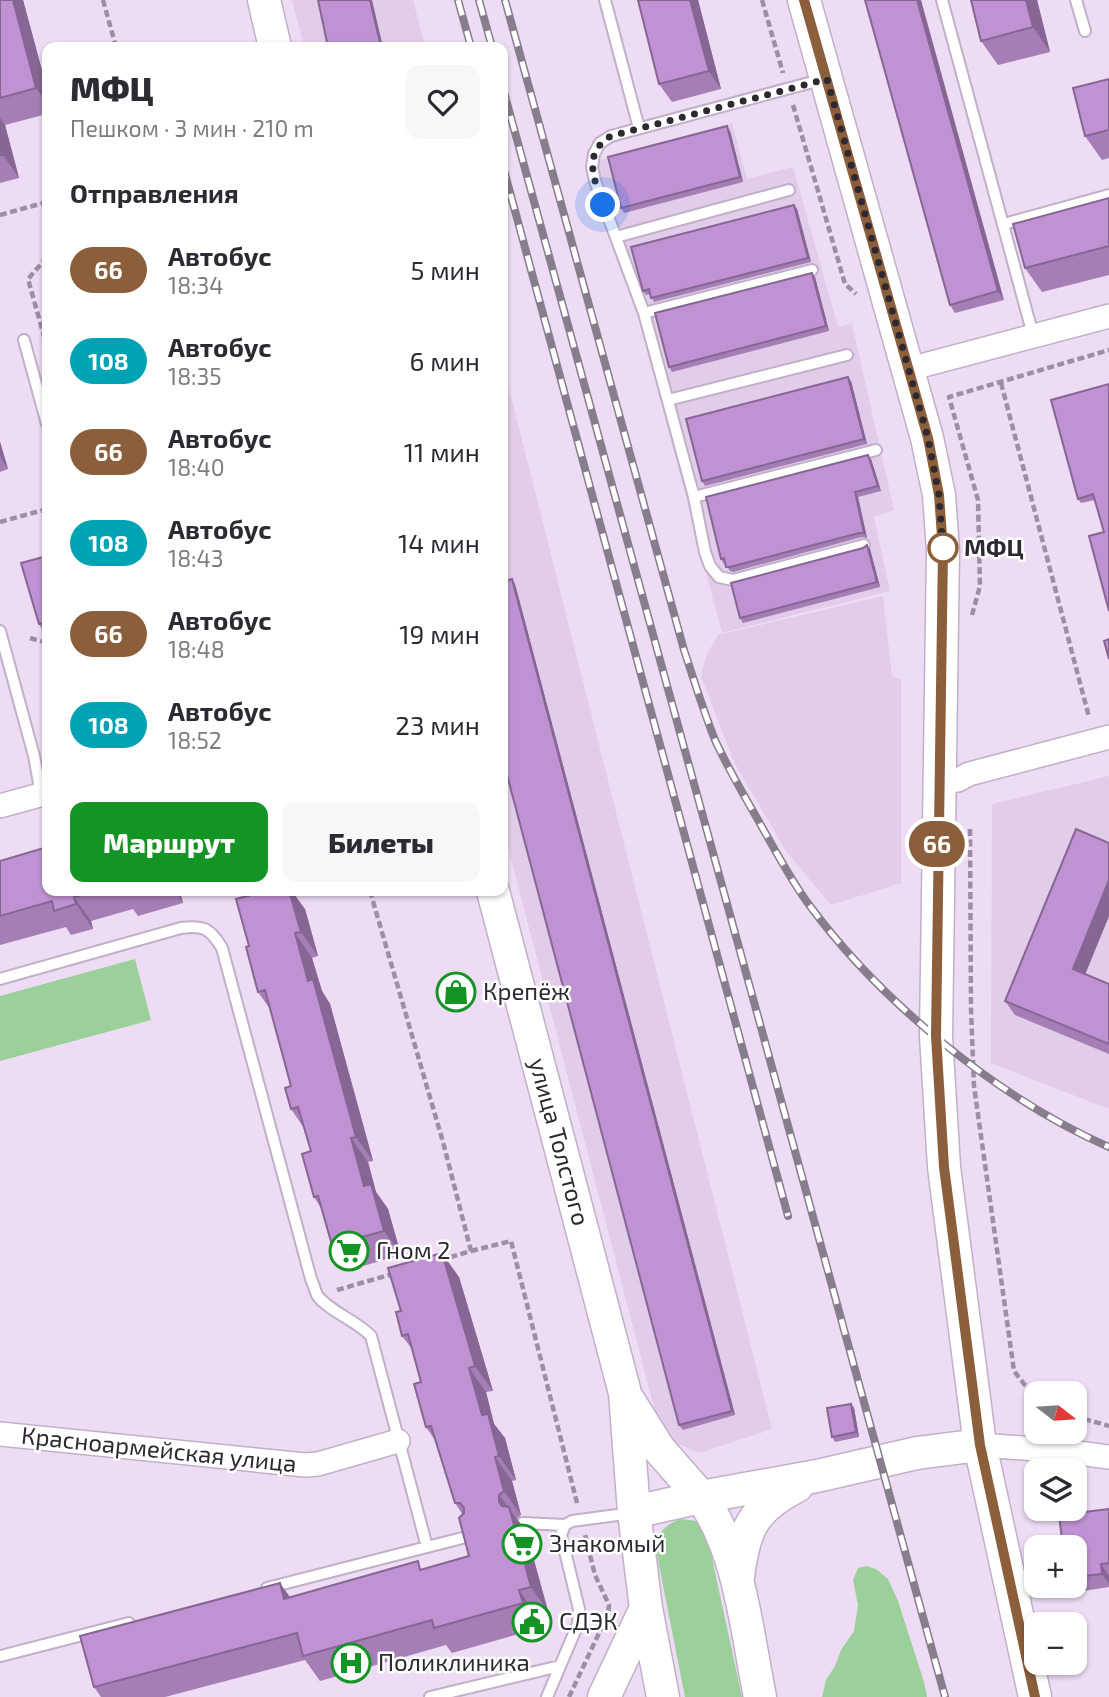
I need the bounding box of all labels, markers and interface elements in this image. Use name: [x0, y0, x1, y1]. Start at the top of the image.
button: heart: [406, 65, 480, 139]
text: МФЦ: [70, 68, 154, 108]
text: Пешком · 3 мин · 210 m: [70, 114, 314, 142]
text: Отправления: [70, 177, 239, 208]
your location: [585, 187, 620, 222]
text: Автобус: [168, 240, 271, 271]
text: 5 мин: [410, 254, 480, 285]
text: 66: [94, 255, 123, 284]
text: 18:34: [168, 271, 223, 299]
text: Автобус: [168, 331, 271, 362]
text: 6 мин: [409, 345, 480, 376]
text: 108: [88, 346, 129, 375]
text: 18:35: [168, 362, 222, 390]
text: Автобус: [168, 422, 271, 453]
text: 11 мин: [404, 436, 480, 467]
text: 66: [94, 437, 123, 466]
text: 18:40: [168, 453, 225, 481]
text: Автобус: [168, 513, 271, 544]
text: 14 мин: [398, 527, 480, 558]
text: 108: [88, 528, 129, 557]
place label: МФЦ: [964, 532, 1024, 561]
marker: МФЦ: [928, 533, 958, 563]
text: 18:43: [168, 544, 223, 572]
text: Автобус: [168, 604, 271, 635]
text: 19 мин: [399, 618, 480, 649]
text: 66: [94, 619, 123, 648]
text: 18:48: [168, 635, 225, 663]
text: Автобус: [168, 695, 271, 726]
text: 23 мин: [395, 709, 480, 740]
text: 108: [88, 710, 129, 739]
text: 18:52: [168, 726, 222, 754]
button: Маршрут: [70, 802, 268, 882]
button: Билеты: [282, 802, 480, 882]
line badge: 66: [906, 821, 968, 867]
text: 66: [923, 829, 951, 858]
shop icon: Крепёж: [435, 971, 477, 1013]
place label: Крепёж: [483, 976, 570, 1005]
street label: улица Толстого: [523, 1055, 597, 1229]
supermarket icon: Гном 2: [328, 1230, 370, 1272]
place label: Гном 2: [376, 1235, 450, 1264]
north arrow: [1024, 1381, 1087, 1444]
map controls: [1024, 1381, 1087, 1675]
street label: Красноармейская улица: [20, 1420, 298, 1478]
button: layers: [1024, 1458, 1087, 1521]
supermarket icon: Знакомый: [501, 1523, 543, 1565]
place label: Знакомый: [549, 1528, 665, 1557]
button: +: [1024, 1535, 1087, 1598]
public building icon: СДЭК: [511, 1601, 553, 1643]
place label: СДЭК: [559, 1606, 618, 1635]
button: −: [1024, 1612, 1087, 1675]
hospital icon: Поликлиника: [330, 1642, 372, 1684]
place label: Поликлиника: [378, 1647, 530, 1676]

